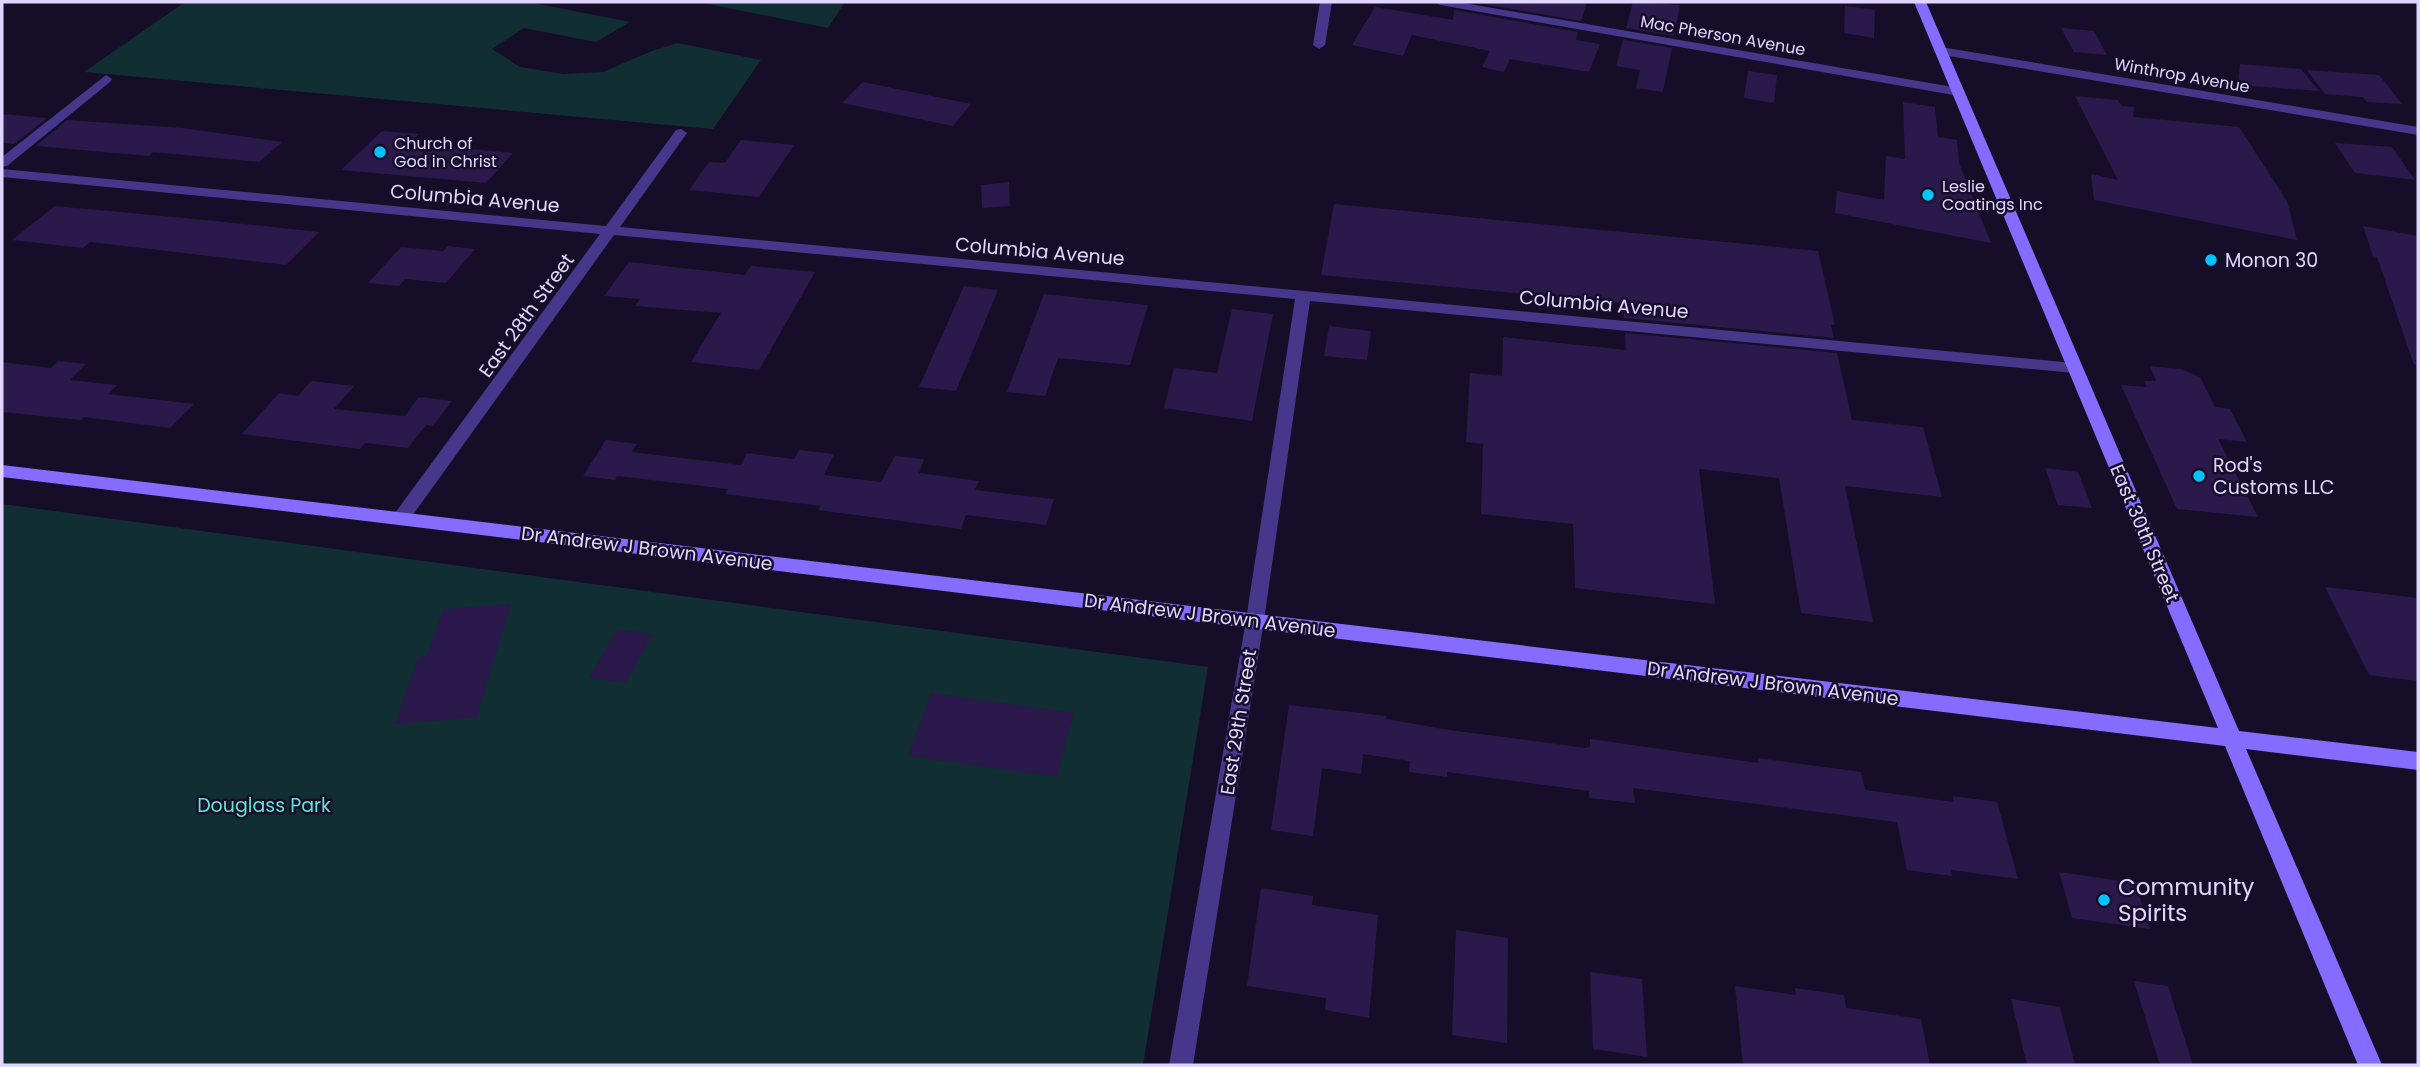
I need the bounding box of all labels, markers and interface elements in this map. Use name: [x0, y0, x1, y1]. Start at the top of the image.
street label: Mac Pherson Avenue: [1639, 10, 1807, 61]
street label: Winthrop Avenue: [2112, 52, 2252, 99]
place label: Church of God in Christ: [394, 132, 497, 173]
marker: Church of God in Christ: [372, 144, 388, 160]
place label: Leslie Coatings Inc: [1942, 175, 2043, 216]
street label: Columbia Avenue: [389, 178, 561, 219]
marker: Leslie Coatings Inc: [1920, 187, 1936, 203]
street label: Columbia Avenue: [954, 231, 1126, 272]
place label: Monon 30: [2225, 247, 2318, 274]
street label: East 28th Street: [472, 248, 581, 383]
marker: Monon 30: [2203, 252, 2219, 268]
street label: Columbia Avenue: [1518, 284, 1690, 325]
place label: Rod's Customs LLC: [2213, 452, 2334, 501]
street label: East 30th Street: [2103, 460, 2186, 606]
marker: Rod's Customs LLC: [2191, 468, 2207, 484]
street label: Dr Andrew J Brown Avenue: [520, 520, 774, 577]
street label: Dr Andrew J Brown Avenue: [1083, 587, 1337, 644]
street label: East 29th Street: [1214, 647, 1263, 797]
street label: Dr Andrew J Brown Avenue: [1646, 655, 1900, 712]
park label: Douglass Park: [197, 792, 331, 819]
place label: Community Spirits: [2118, 871, 2254, 929]
marker: Community Spirits: [2096, 892, 2112, 908]

